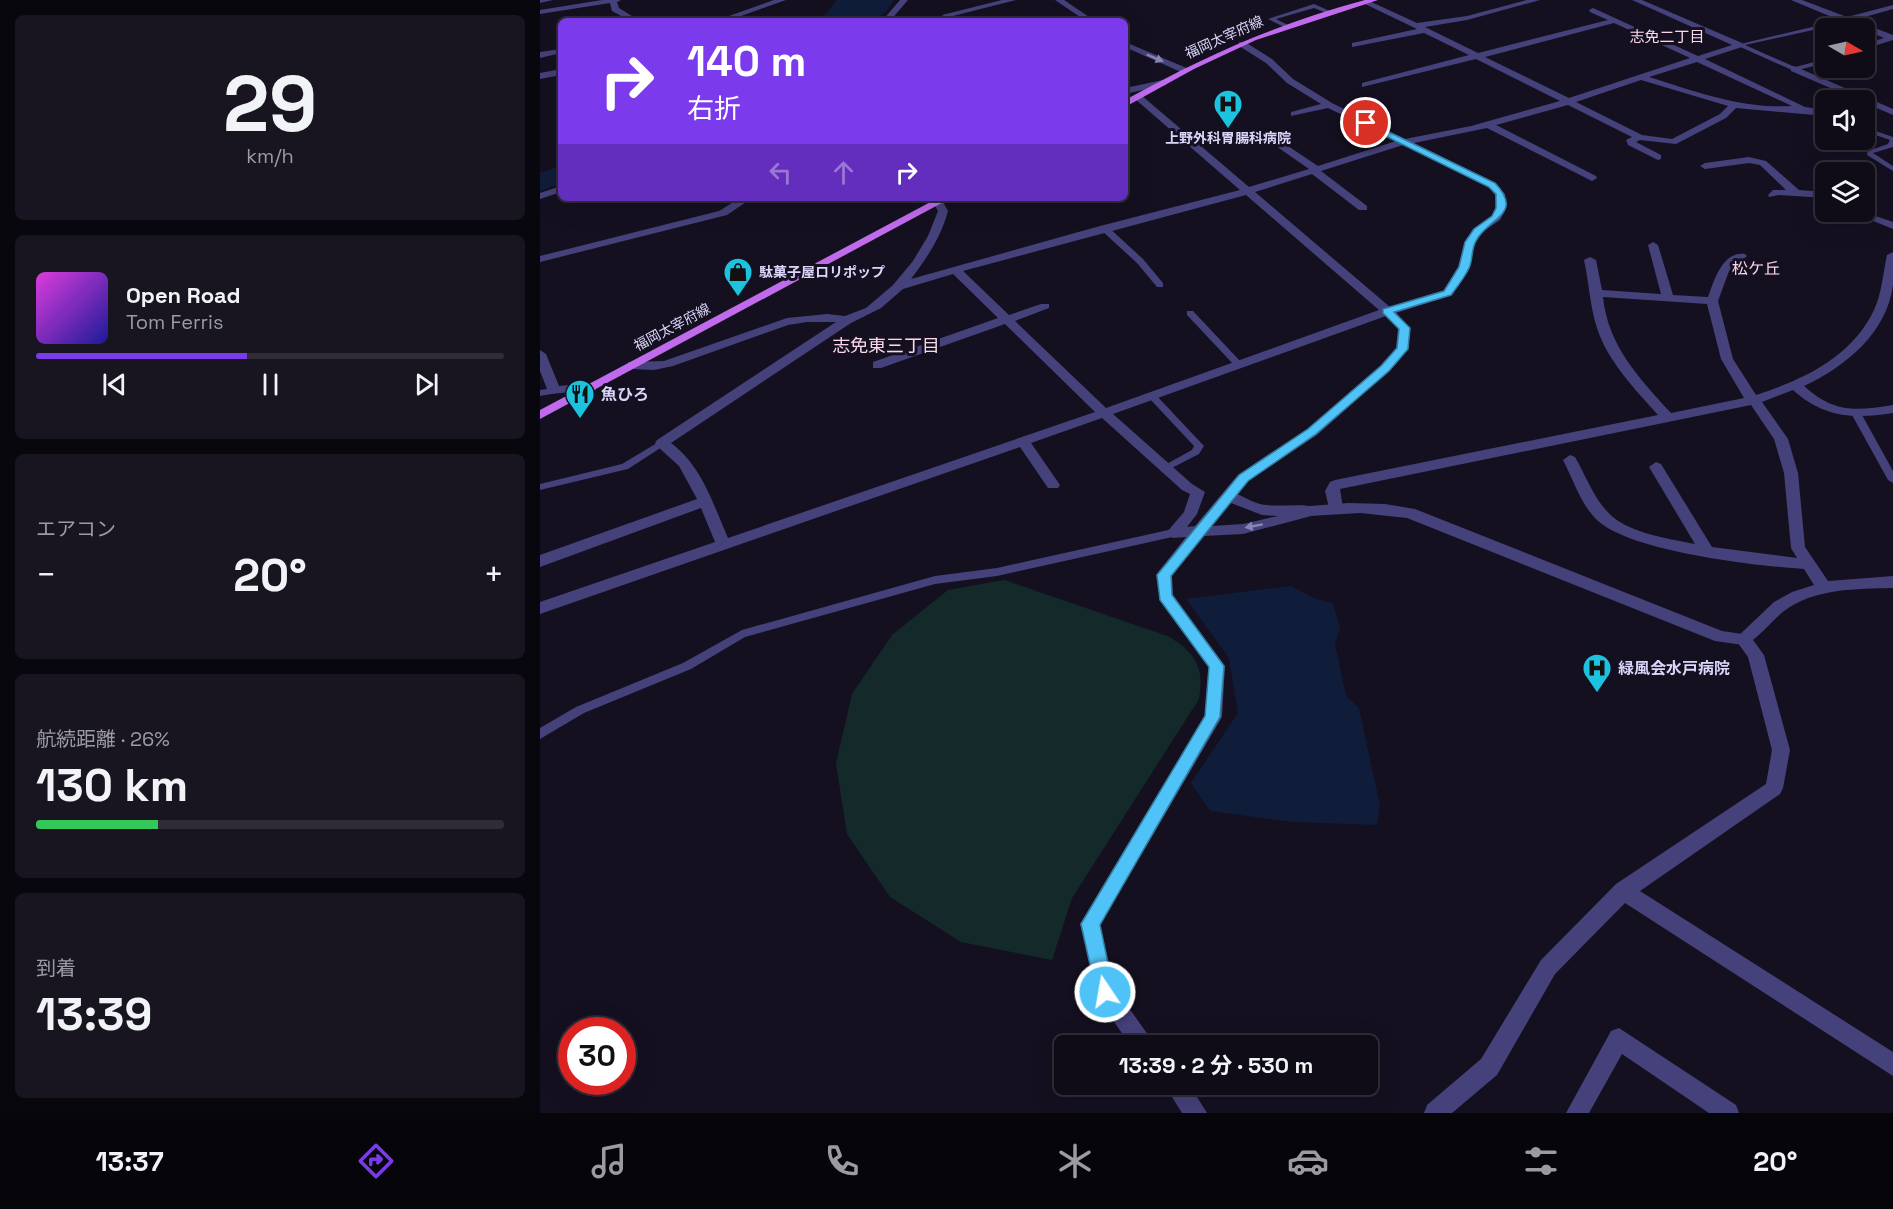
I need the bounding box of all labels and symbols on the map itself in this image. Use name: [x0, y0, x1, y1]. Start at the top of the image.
street label: 福岡太宰府線: [1182, 12, 1266, 62]
north arrow: [1815, 18, 1875, 78]
district label: 志免二丁目: [1629, 27, 1705, 46]
one-way arrow: [1147, 53, 1165, 63]
hospital icon: 上野外科胃腸科病院: [1212, 88, 1244, 130]
pin: [1340, 97, 1391, 148]
place label: 上野外科胃腸科病院: [1165, 129, 1291, 147]
shop icon: 駄菓子屋ロリポップ: [722, 256, 754, 298]
district label: 松ケ丘: [1732, 258, 1780, 279]
place label: 駄菓子屋ロリポップ: [759, 263, 885, 281]
street label: 福岡太宰府線: [631, 299, 713, 355]
district label: 志免東三丁目: [832, 334, 940, 357]
restaurant icon: 魚ひろ: [564, 378, 596, 420]
place label: 魚ひろ: [601, 384, 649, 405]
one-way arrow: [1245, 522, 1264, 531]
hospital icon: 緑風会水戸病院: [1581, 652, 1613, 694]
place label: 緑風会水戸病院: [1618, 658, 1730, 679]
position arrow: [1073, 960, 1137, 1024]
speed limit sign: 30: [558, 1017, 636, 1095]

